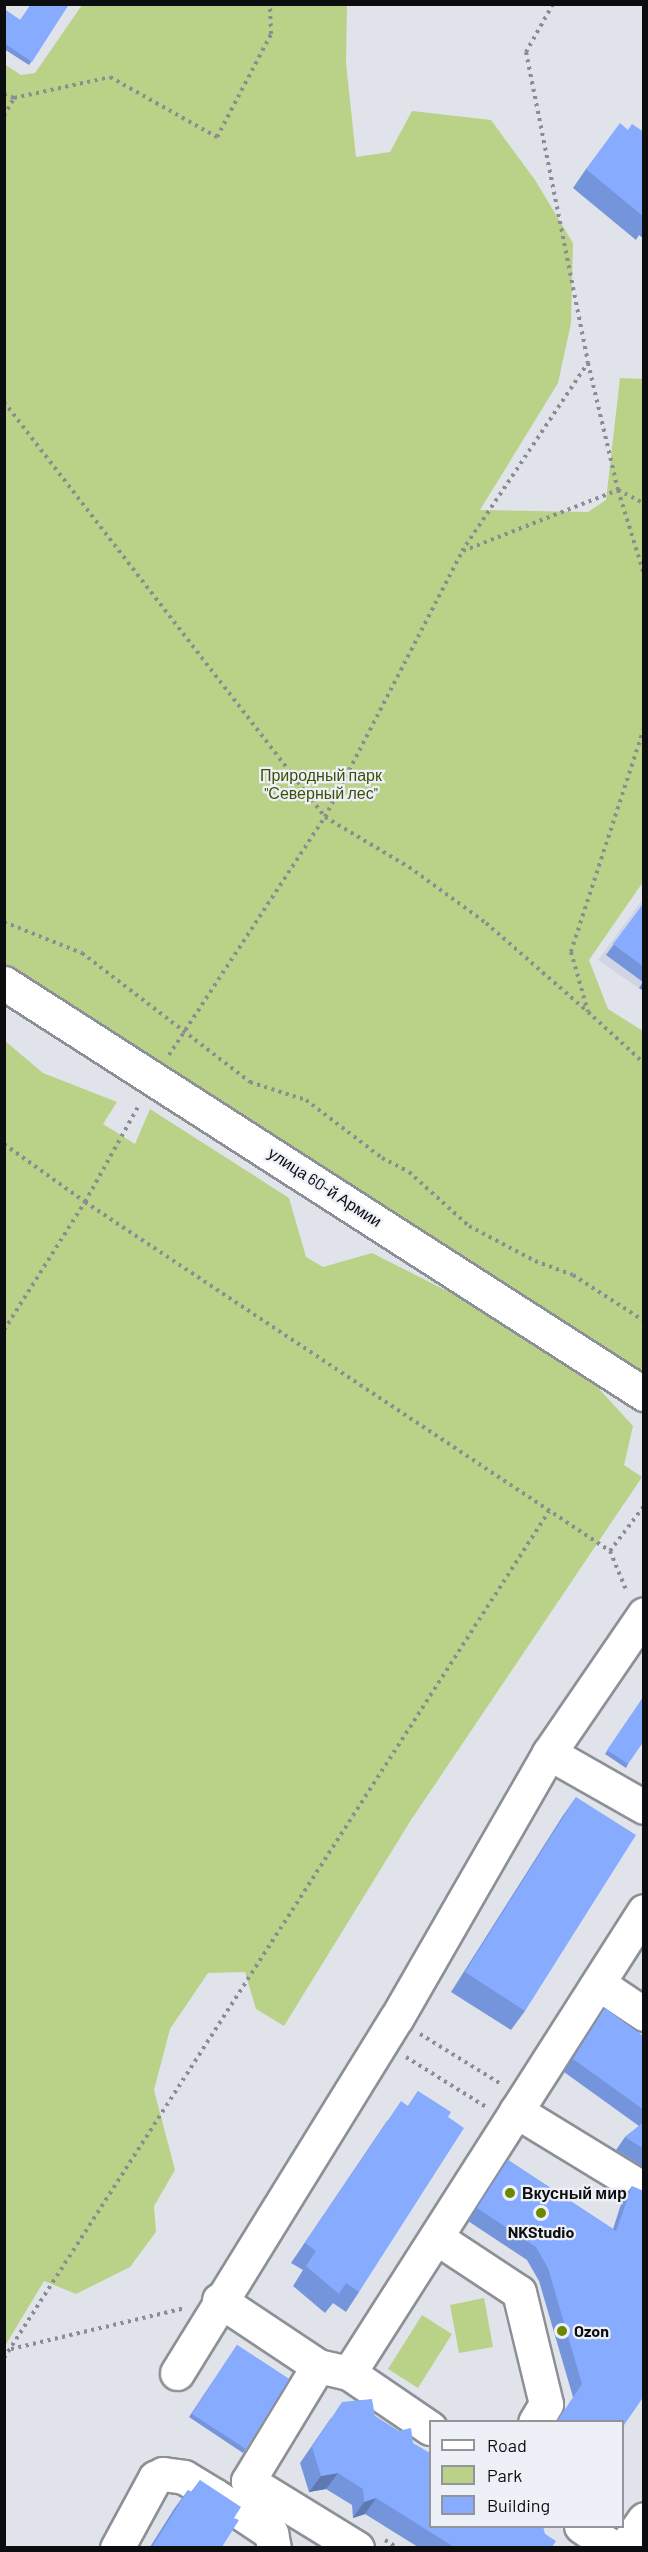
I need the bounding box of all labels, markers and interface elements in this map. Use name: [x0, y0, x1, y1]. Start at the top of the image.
park label: Природный парк "Северный лес": [260, 765, 382, 803]
street label: улица 60-й Армии: [265, 1143, 385, 1231]
place label: Вкусный мир: [522, 2183, 627, 2203]
marker: Вкусный мир: [503, 2186, 517, 2200]
marker: NKStudio: [534, 2206, 548, 2220]
place label: NKStudio: [508, 2222, 574, 2242]
place label: Ozon: [574, 2321, 609, 2341]
marker: Ozon: [555, 2324, 569, 2338]
legend: [429, 2420, 624, 2528]
text: Road: [487, 2434, 527, 2456]
text: Park: [487, 2464, 522, 2486]
text: Building: [487, 2494, 550, 2516]

